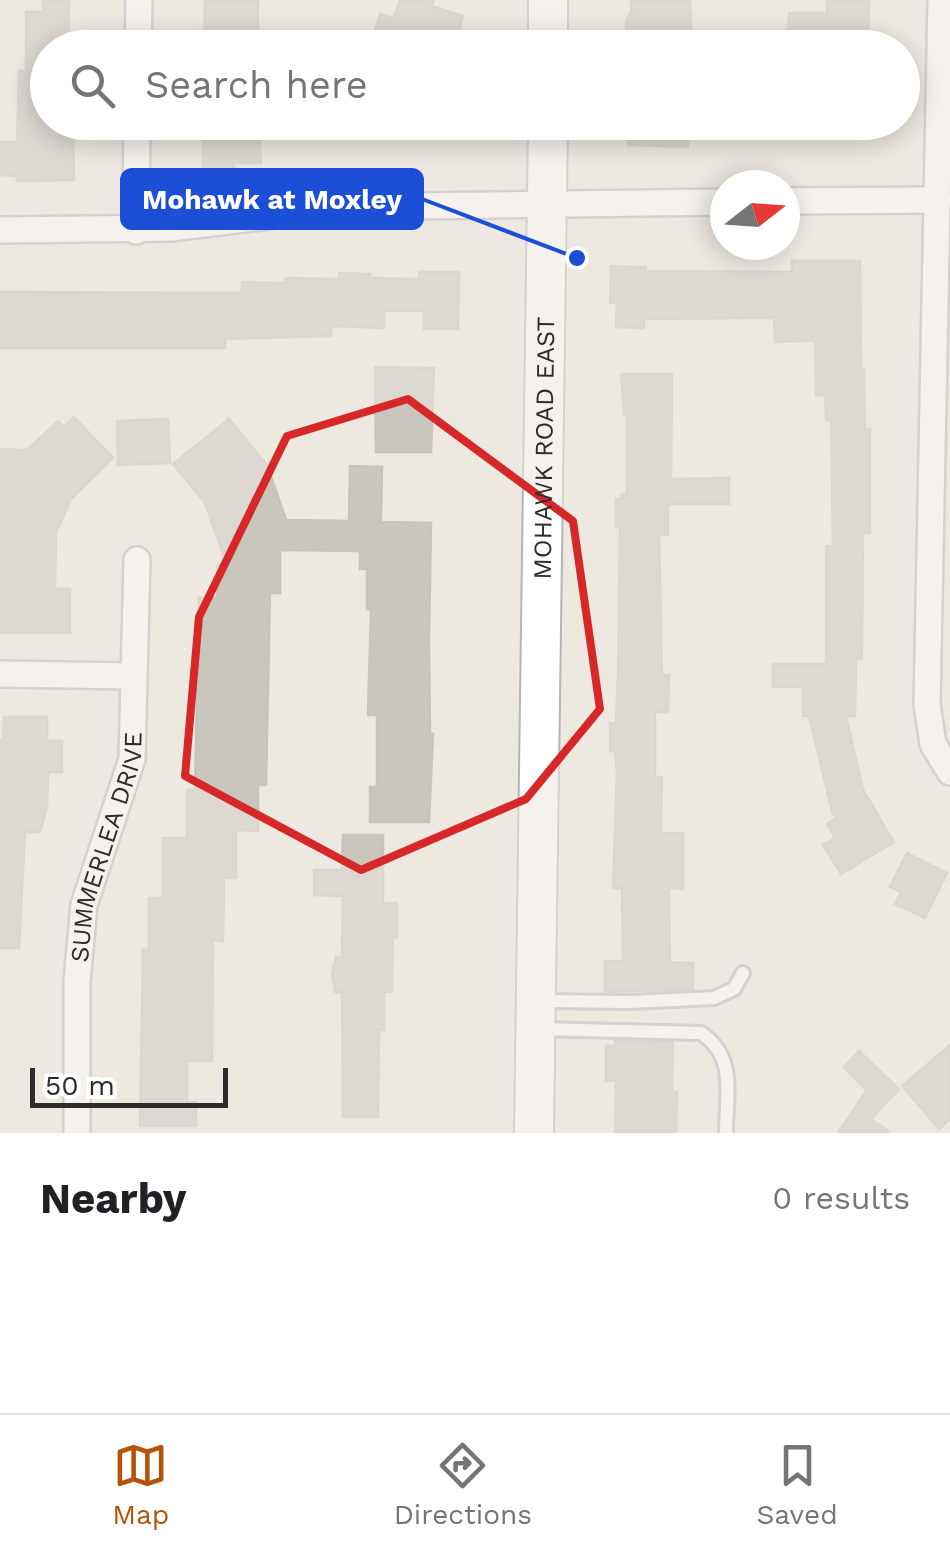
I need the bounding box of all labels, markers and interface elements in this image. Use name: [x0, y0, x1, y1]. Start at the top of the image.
search box: [30, 30, 920, 140]
icon: search: [65, 58, 120, 113]
text: Search here: [145, 63, 368, 107]
callout: Mohawk at Moxley: [122, 170, 422, 228]
north arrow: [710, 170, 800, 260]
text: Mohawk at Moxley: [142, 183, 402, 216]
street label: MOHAWK ROAD EAST: [528, 316, 560, 580]
street label: SUMMERLEA DRIVE: [65, 732, 148, 964]
scale bar: [30, 1063, 228, 1108]
text: 50 m: [45, 1069, 115, 1102]
text: Nearby: [40, 1174, 187, 1223]
text: 0 results: [772, 1179, 910, 1217]
tab: Map: [112, 1438, 169, 1531]
tab: Directions: [394, 1438, 532, 1531]
tab: Saved: [756, 1438, 838, 1531]

